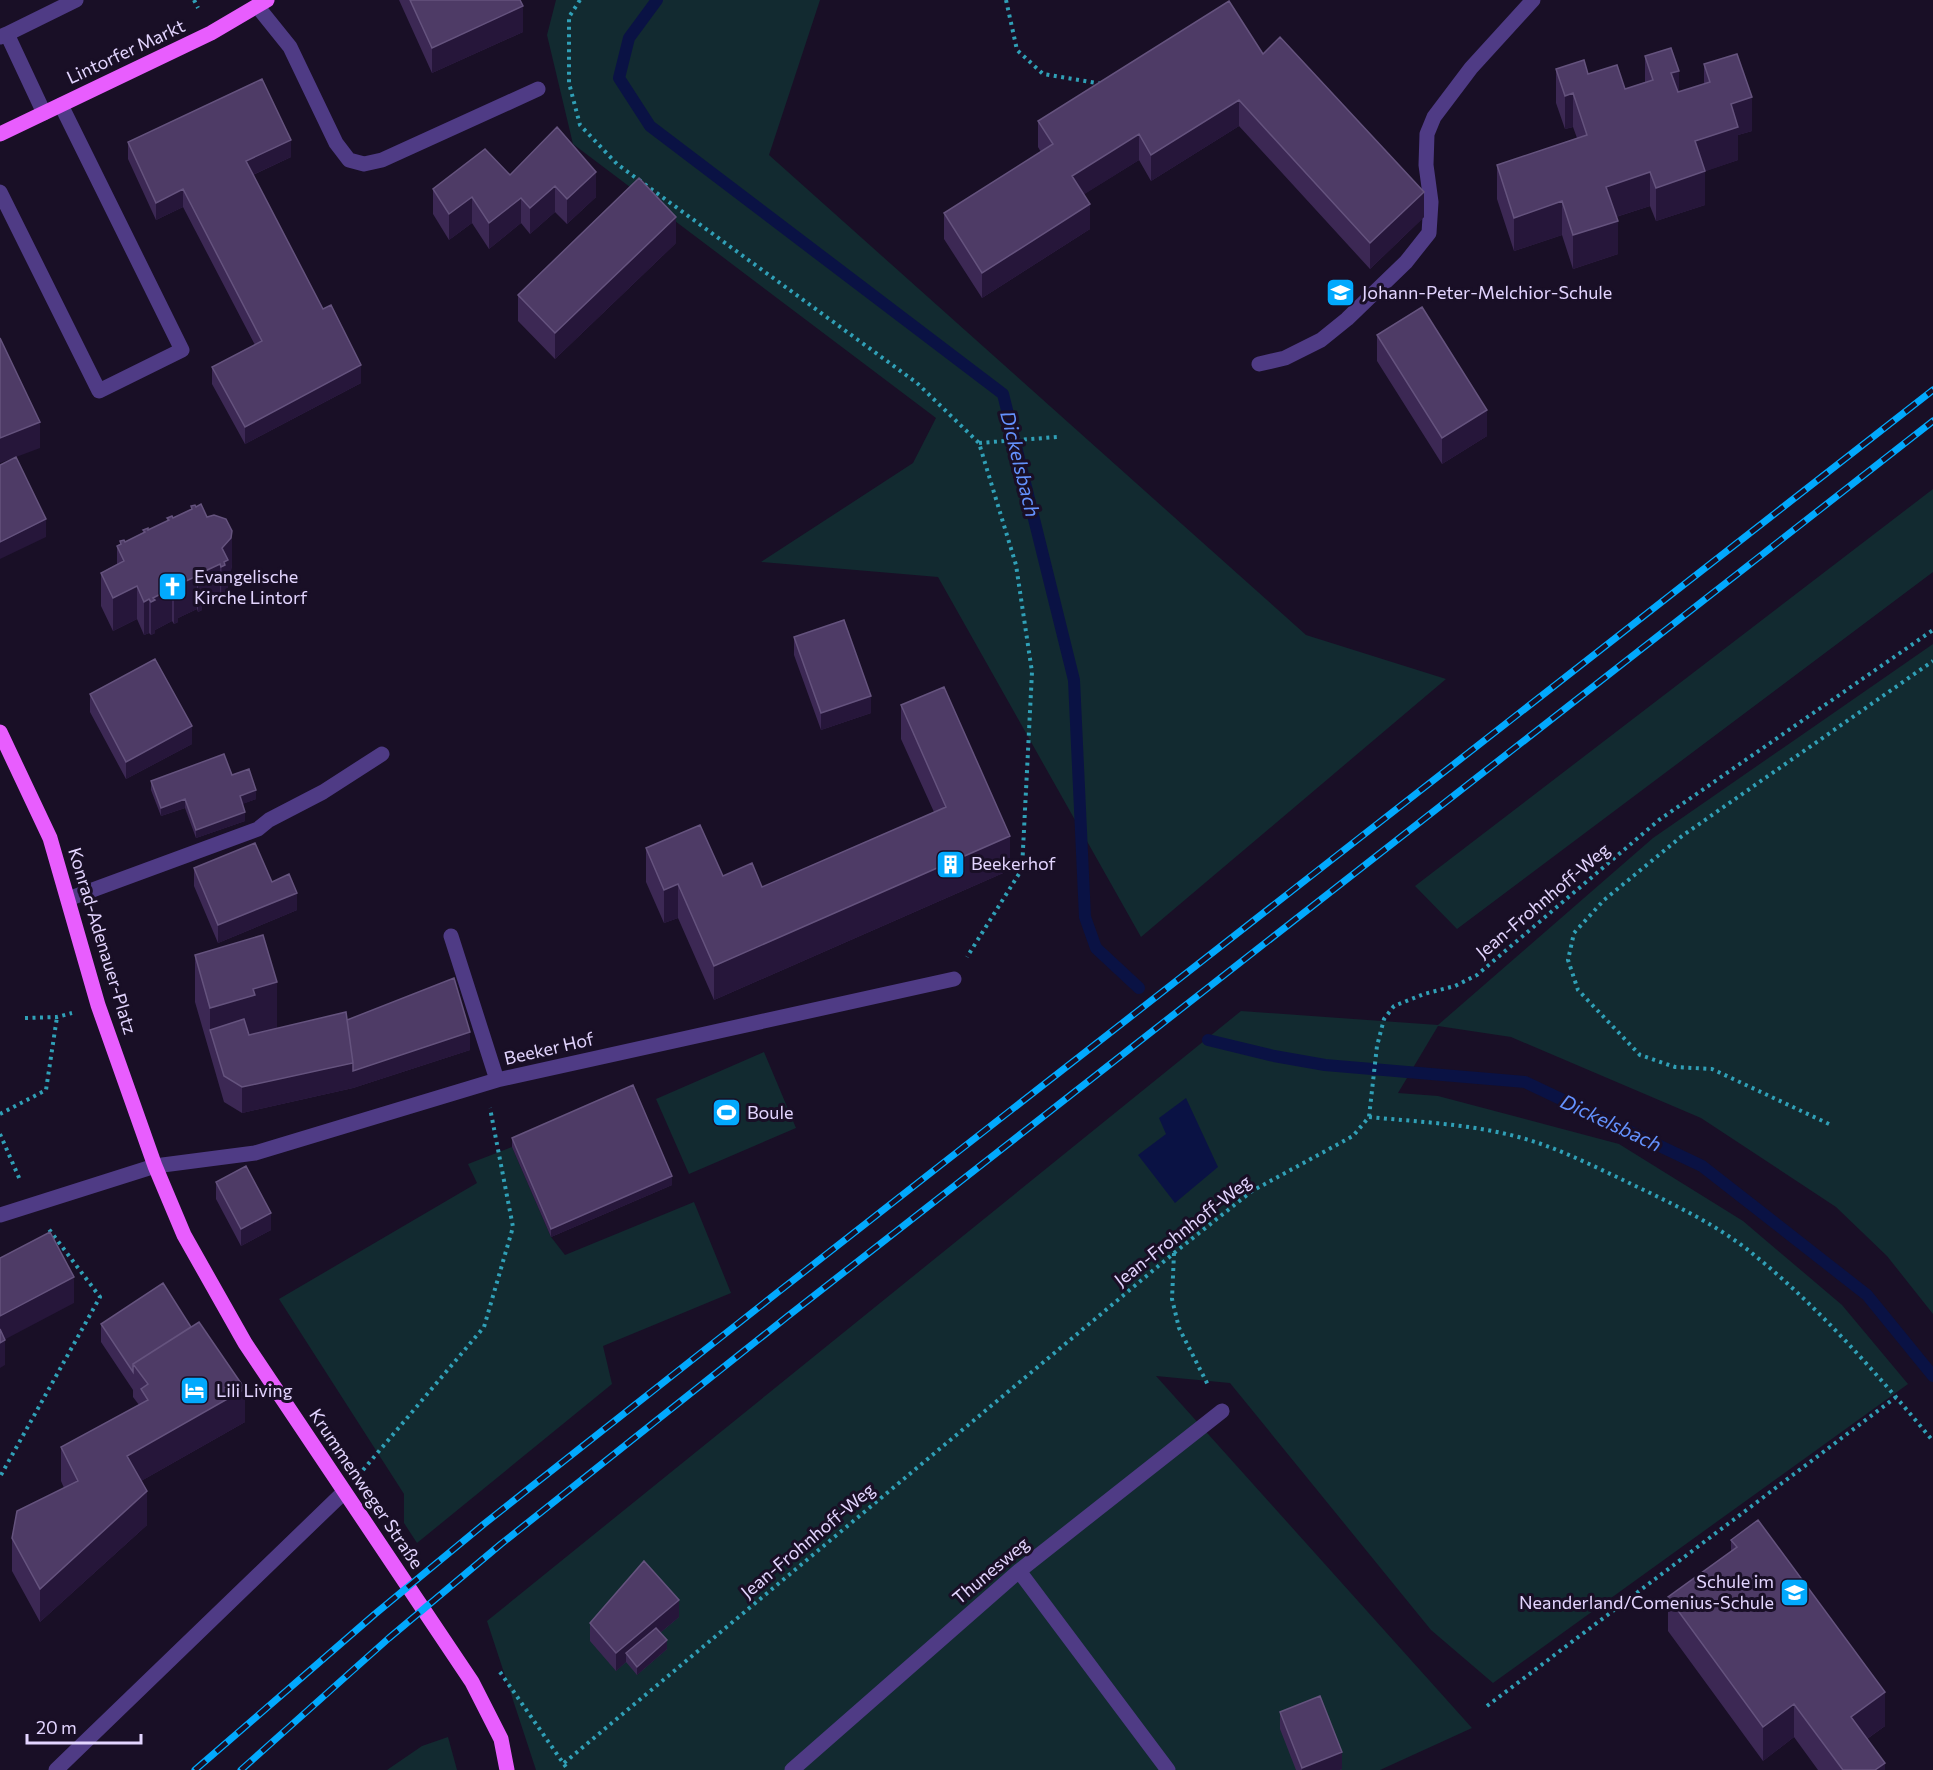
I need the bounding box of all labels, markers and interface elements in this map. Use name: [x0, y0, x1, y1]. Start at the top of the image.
street label: Lintorfer Markt: [63, 14, 188, 88]
school or university icon: Johann-Peter-Melchior-Schule: [1325, 277, 1357, 309]
place label: Johann-Peter-Melchior-Schule: [1362, 281, 1612, 303]
water label: Dickelsbach: [996, 408, 1046, 519]
place label: Evangelische Kirche Lintorf: [194, 565, 308, 608]
church icon: Evangelische Kirche Lintorf: [157, 571, 189, 603]
street label: Jean-Frohnhoff-Weg: [1471, 838, 1614, 963]
street label: Konrad-Adenauer-Platz: [64, 845, 142, 1037]
building icon: Beekerhof: [934, 848, 966, 880]
place label: Beekerhof: [971, 852, 1057, 874]
street label: Beeker Hof: [502, 1027, 597, 1069]
water label: Dickelsbach: [1557, 1088, 1666, 1156]
sports icon: Boule: [710, 1097, 742, 1129]
place label: Boule: [747, 1101, 794, 1123]
street label: Jean-Frohnhoff-Weg: [1110, 1170, 1255, 1291]
hotel icon: Lili Living: [179, 1375, 211, 1407]
place label: Lili Living: [216, 1379, 293, 1401]
street label: Krummenweger Straße: [305, 1404, 429, 1573]
street label: Jean-Frohnhoff-Weg: [736, 1478, 879, 1603]
street label: Thunesweg: [948, 1532, 1033, 1609]
place label: Schule im Neanderland/Comenius-Schule: [1519, 1570, 1774, 1613]
school or university icon: Schule im Neanderland/Comenius-Schule: [1779, 1576, 1811, 1608]
scale bar: [27, 1707, 141, 1745]
text: 20 m: [36, 1716, 77, 1738]

